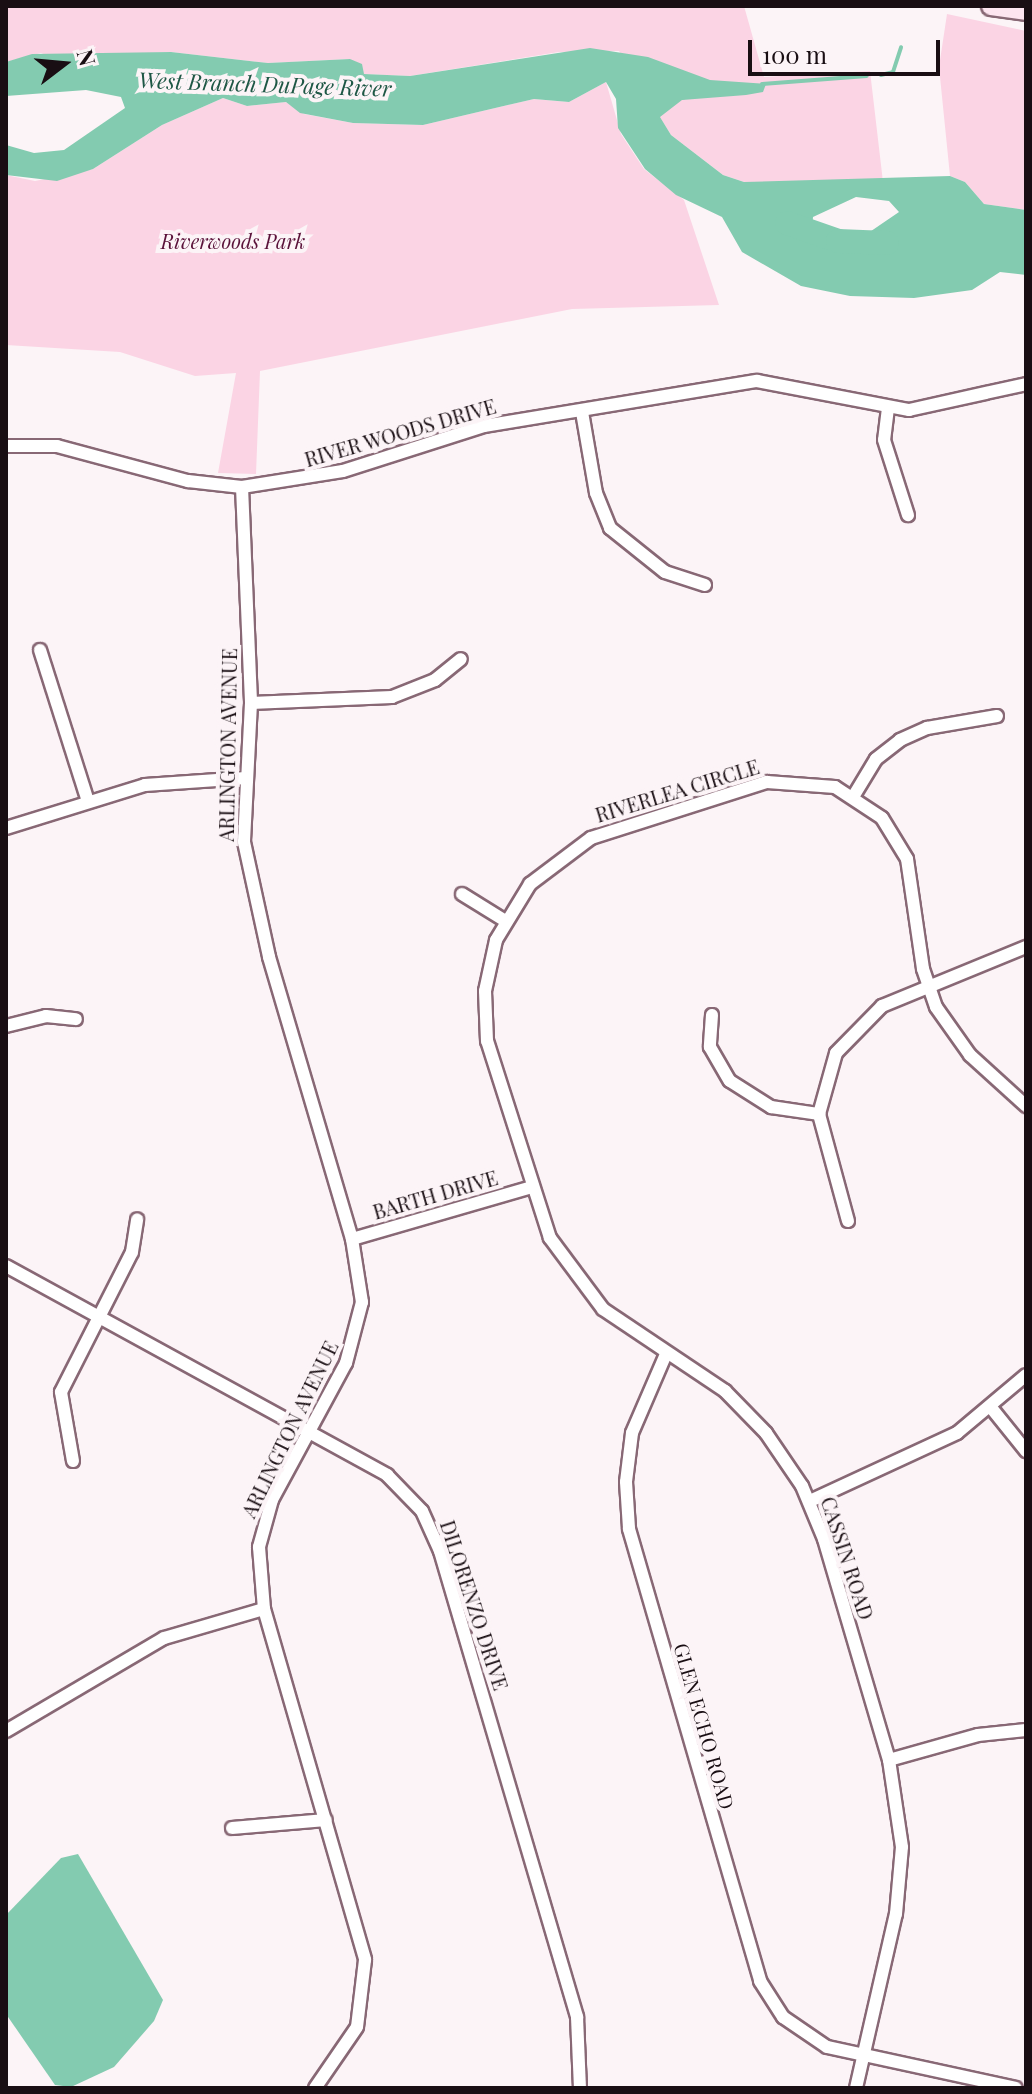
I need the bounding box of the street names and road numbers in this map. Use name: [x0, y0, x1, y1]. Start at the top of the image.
street label: RIVER WOODS DRIVE: [301, 393, 499, 471]
street label: ARLINGTON AVENUE: [213, 648, 241, 842]
street label: RIVERLEA CIRCLE: [592, 754, 762, 826]
street label: BARTH DRIVE: [370, 1165, 500, 1223]
street label: ARLINGTON AVENUE: [236, 1336, 342, 1522]
street label: CASSIN ROAD: [817, 1493, 879, 1623]
street label: DILORENZO DRIVE: [436, 1517, 514, 1693]
street label: GLEN ECHO ROAD: [670, 1640, 740, 1812]

